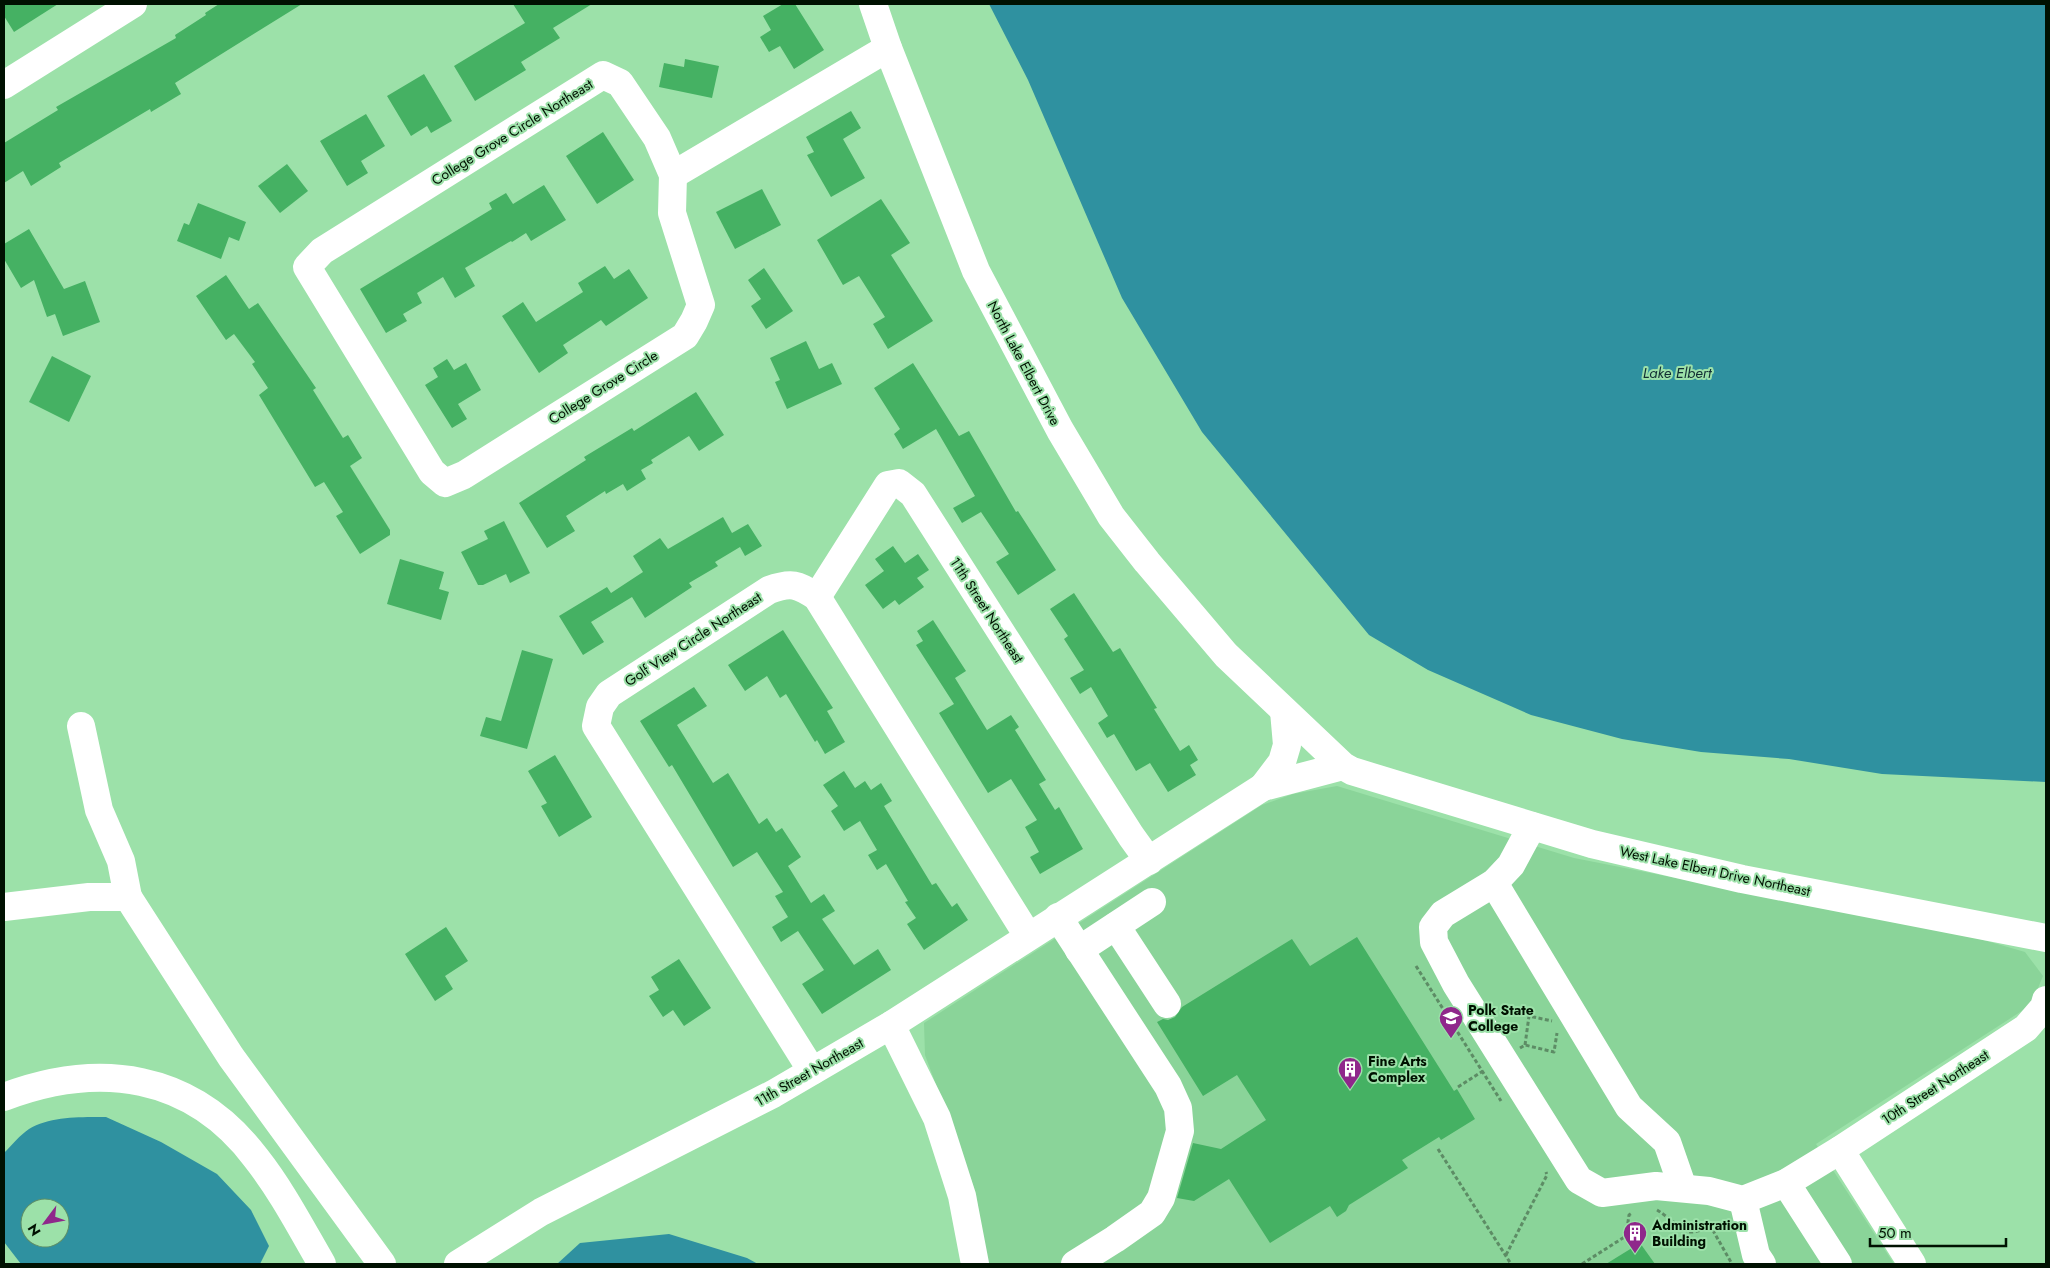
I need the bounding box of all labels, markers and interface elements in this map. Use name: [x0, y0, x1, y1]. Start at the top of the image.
street label: College Grove Circle Northeast: [428, 74, 597, 190]
street label: North Lake Elbert Drive: [983, 297, 1065, 429]
street label: College Grove Circle: [544, 345, 662, 429]
water label: Lake Elbert: [1643, 362, 1713, 384]
street label: 11th Street Northeast: [945, 553, 1029, 667]
street label: Golf View Circle Northeast: [621, 587, 766, 691]
street label: West Lake Elbert Drive Northeast: [1618, 841, 1813, 901]
place label: Polk State College: [1468, 1000, 1534, 1036]
school or university icon: Polk State College: [1438, 1005, 1464, 1039]
street label: 11th Street Northeast: [751, 1033, 867, 1111]
street label: 10th Street Northeast: [1877, 1044, 1993, 1129]
place label: Fine Arts Complex: [1368, 1051, 1427, 1087]
building icon: Fine Arts Complex: [1337, 1056, 1363, 1090]
north arrow: [20, 1198, 70, 1248]
place label: Administration Building: [1651, 1215, 1747, 1251]
scale bar: [1870, 1216, 2006, 1248]
text: N: [23, 1220, 45, 1240]
building icon: Administration Building: [1622, 1220, 1648, 1254]
text: 50 m: [1878, 1222, 1912, 1244]

